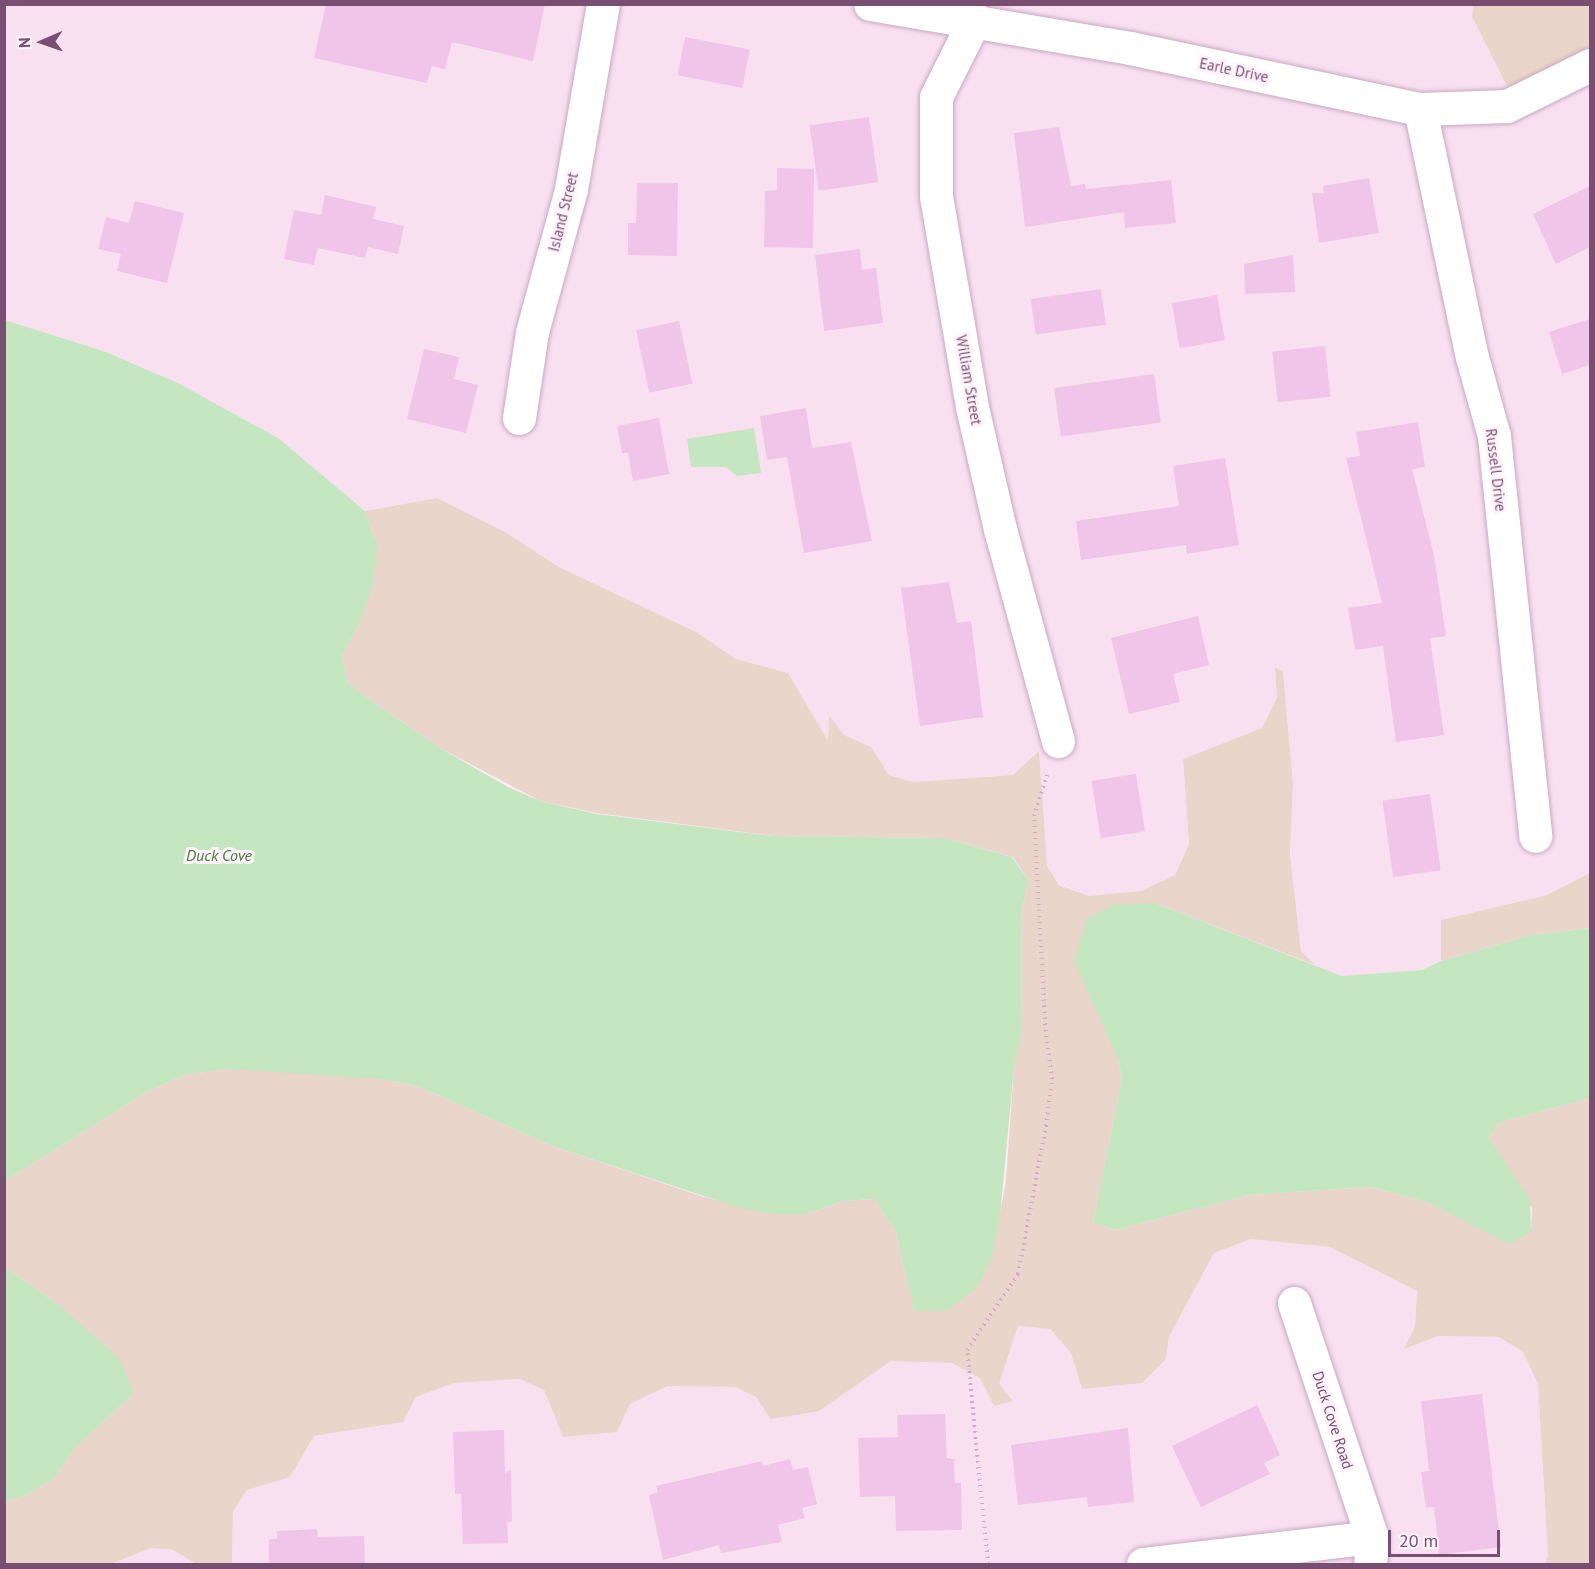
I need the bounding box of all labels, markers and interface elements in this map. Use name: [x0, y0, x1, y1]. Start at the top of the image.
north arrow: [12, 12, 72, 72]
text: N: [14, 37, 34, 48]
street label: Earle Drive: [1198, 54, 1270, 86]
street label: Island Street: [544, 170, 582, 254]
street label: William Street: [952, 334, 986, 426]
street label: Russell Drive: [1482, 427, 1510, 513]
water label: Duck Cove: [186, 845, 252, 865]
street label: Duck Cove Road: [1309, 1369, 1357, 1471]
scale bar: [1391, 1518, 1504, 1556]
text: 20 m: [1399, 1529, 1438, 1552]

